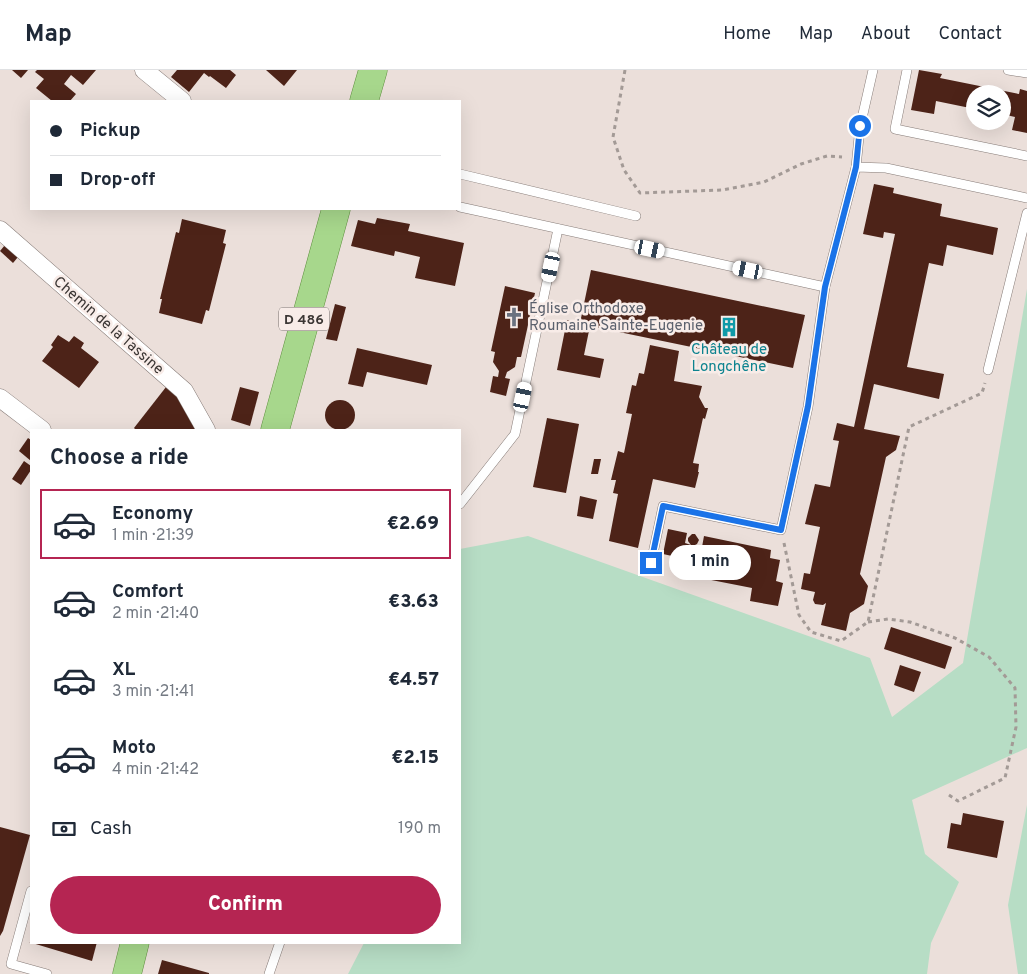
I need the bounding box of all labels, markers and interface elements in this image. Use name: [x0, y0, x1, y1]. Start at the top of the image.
text: Map: [25, 20, 72, 50]
text: Home: [723, 23, 771, 46]
text: Map: [799, 23, 833, 46]
text: About: [861, 23, 910, 46]
text: Contact: [938, 23, 1002, 46]
map controls: [966, 85, 1011, 130]
button: layers: [966, 85, 1011, 130]
route start: [849, 115, 871, 137]
text: Pickup: [80, 119, 140, 143]
text: Drop-off: [80, 168, 155, 192]
car: [633, 239, 666, 259]
car: [540, 251, 561, 283]
car: [731, 260, 764, 280]
street label: Chemin de la Tassine: [49, 273, 167, 379]
place label: Église Orthodoxe Roumaine Sainte-Eugenie: [529, 299, 703, 336]
church icon: Église Orthodoxe Roumaine Sainte-Eugenie: [503, 306, 525, 328]
road number: D 486: [279, 308, 329, 330]
building icon: Château de Longchêne: [718, 316, 740, 338]
place label: Château de Longchêne: [691, 341, 767, 377]
car: [512, 381, 533, 413]
text: Choose a ride: [50, 445, 188, 472]
icon: car: [52, 502, 97, 547]
text: Economy: [112, 502, 193, 526]
text: €2.69: [387, 512, 439, 536]
text: 1 min · 21:39: [112, 526, 194, 546]
callout: 1 min: [668, 546, 751, 580]
route end: [640, 552, 662, 574]
text: 1 min: [690, 552, 730, 572]
icon: car: [52, 580, 97, 625]
text: Comfort: [112, 580, 184, 604]
text: €3.63: [388, 590, 439, 614]
text: 2 min · 21:40: [112, 604, 199, 624]
icon: car: [52, 658, 97, 703]
text: XL: [112, 658, 135, 682]
text: €4.57: [388, 668, 439, 692]
text: 3 min · 21:41: [112, 682, 195, 702]
icon: car: [52, 736, 97, 781]
text: Moto: [112, 736, 156, 760]
text: €2.15: [391, 746, 439, 770]
text: 4 min · 21:42: [112, 760, 199, 780]
icon: cash: [50, 815, 78, 843]
text: Cash: [90, 817, 132, 841]
text: 190 m: [398, 819, 441, 839]
button: Confirm: [50, 876, 441, 934]

